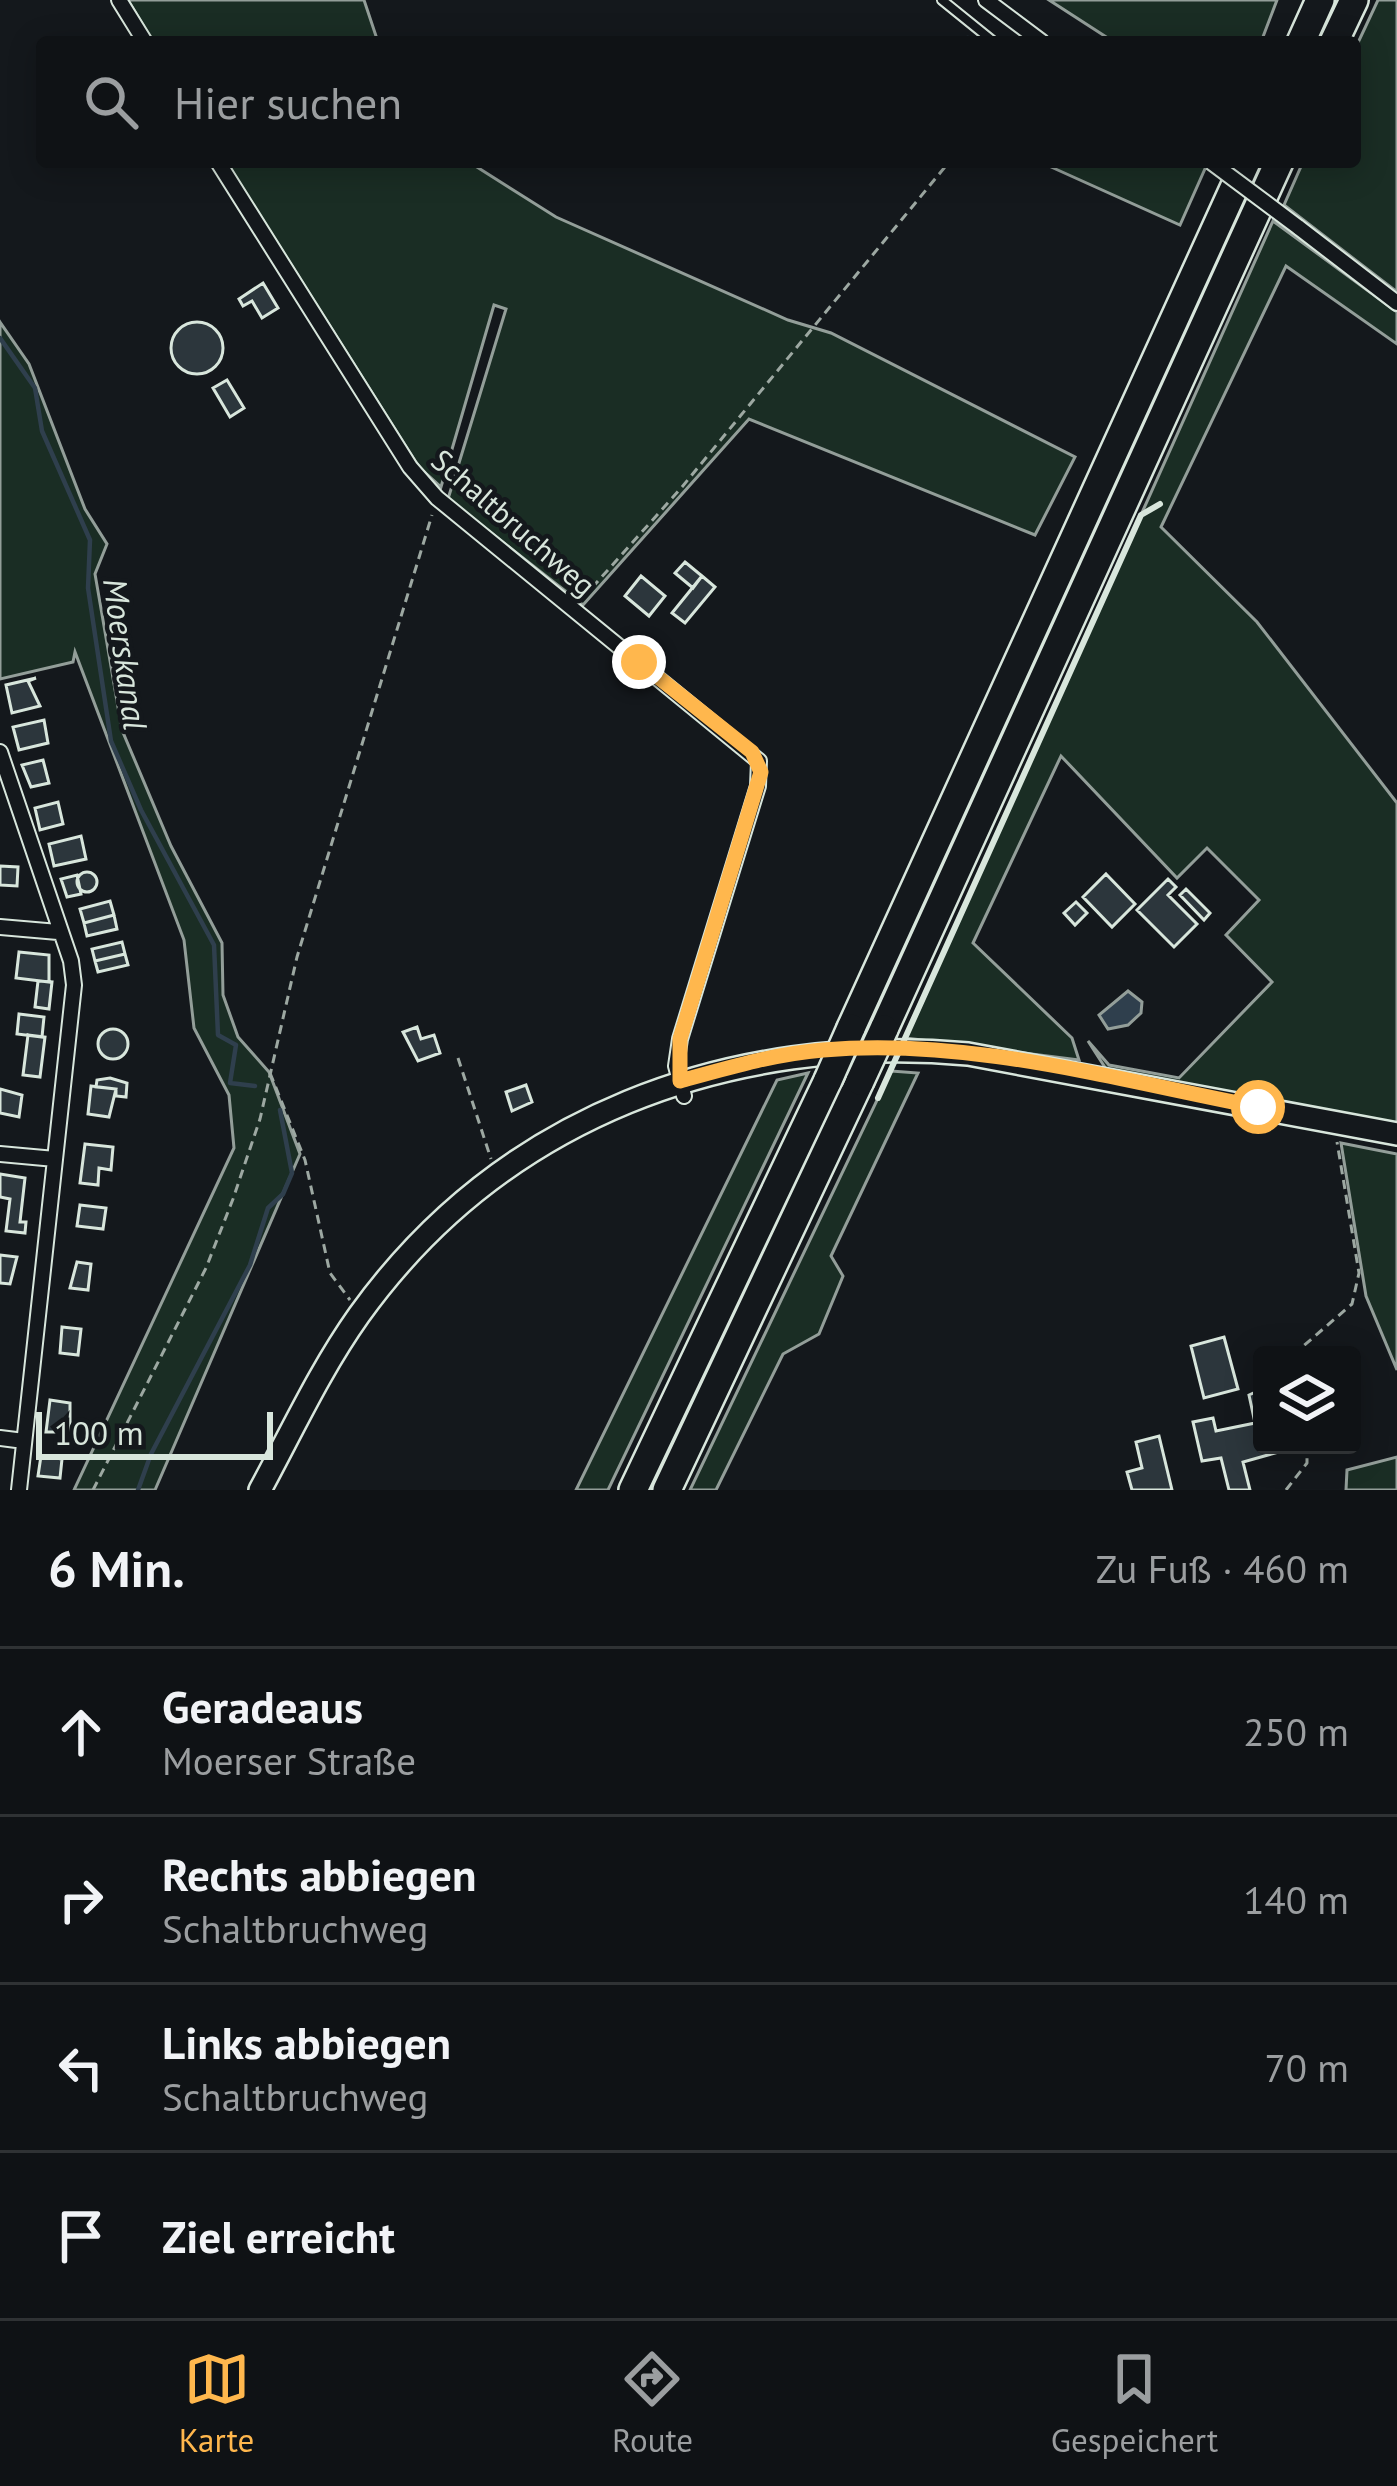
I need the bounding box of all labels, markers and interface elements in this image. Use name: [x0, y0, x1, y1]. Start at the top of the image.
search box: [36, 36, 1361, 168]
icon: search: [78, 69, 144, 135]
text: Hier suchen: [174, 73, 402, 131]
street label: Schaltbruchweg: [424, 440, 604, 604]
water label: Moerskanal: [94, 575, 158, 733]
route end: [612, 635, 666, 689]
route start: [1231, 1080, 1285, 1134]
map controls: [1253, 1346, 1361, 1454]
button: layers: [1253, 1346, 1361, 1454]
scale bar: [36, 1406, 273, 1459]
text: 100 m: [54, 1411, 144, 1454]
text: 6 Min.: [48, 1535, 185, 1601]
text: Zu Fuß · 460 m: [1096, 1543, 1349, 1594]
text: Geradeaus: [162, 1677, 363, 1735]
icon: ahead: [48, 1699, 114, 1765]
text: 250 m: [1243, 1706, 1349, 1757]
text: Moerser Straße: [162, 1735, 416, 1786]
text: Rechts abbiegen: [162, 1845, 476, 1903]
icon: right: [48, 1867, 114, 1933]
text: 140 m: [1243, 1874, 1349, 1925]
text: Schaltbruchweg: [162, 1903, 428, 1954]
text: Links abbiegen: [162, 2013, 451, 2071]
icon: left: [48, 2035, 114, 2101]
text: 70 m: [1264, 2042, 1349, 2093]
text: Schaltbruchweg: [162, 2071, 428, 2122]
icon: arrive: [48, 2203, 114, 2269]
text: Ziel erreicht: [162, 2207, 395, 2265]
tab: Karte: [179, 2346, 254, 2461]
tab: Route: [612, 2346, 693, 2461]
tab: Gespeichert: [1051, 2346, 1218, 2461]

